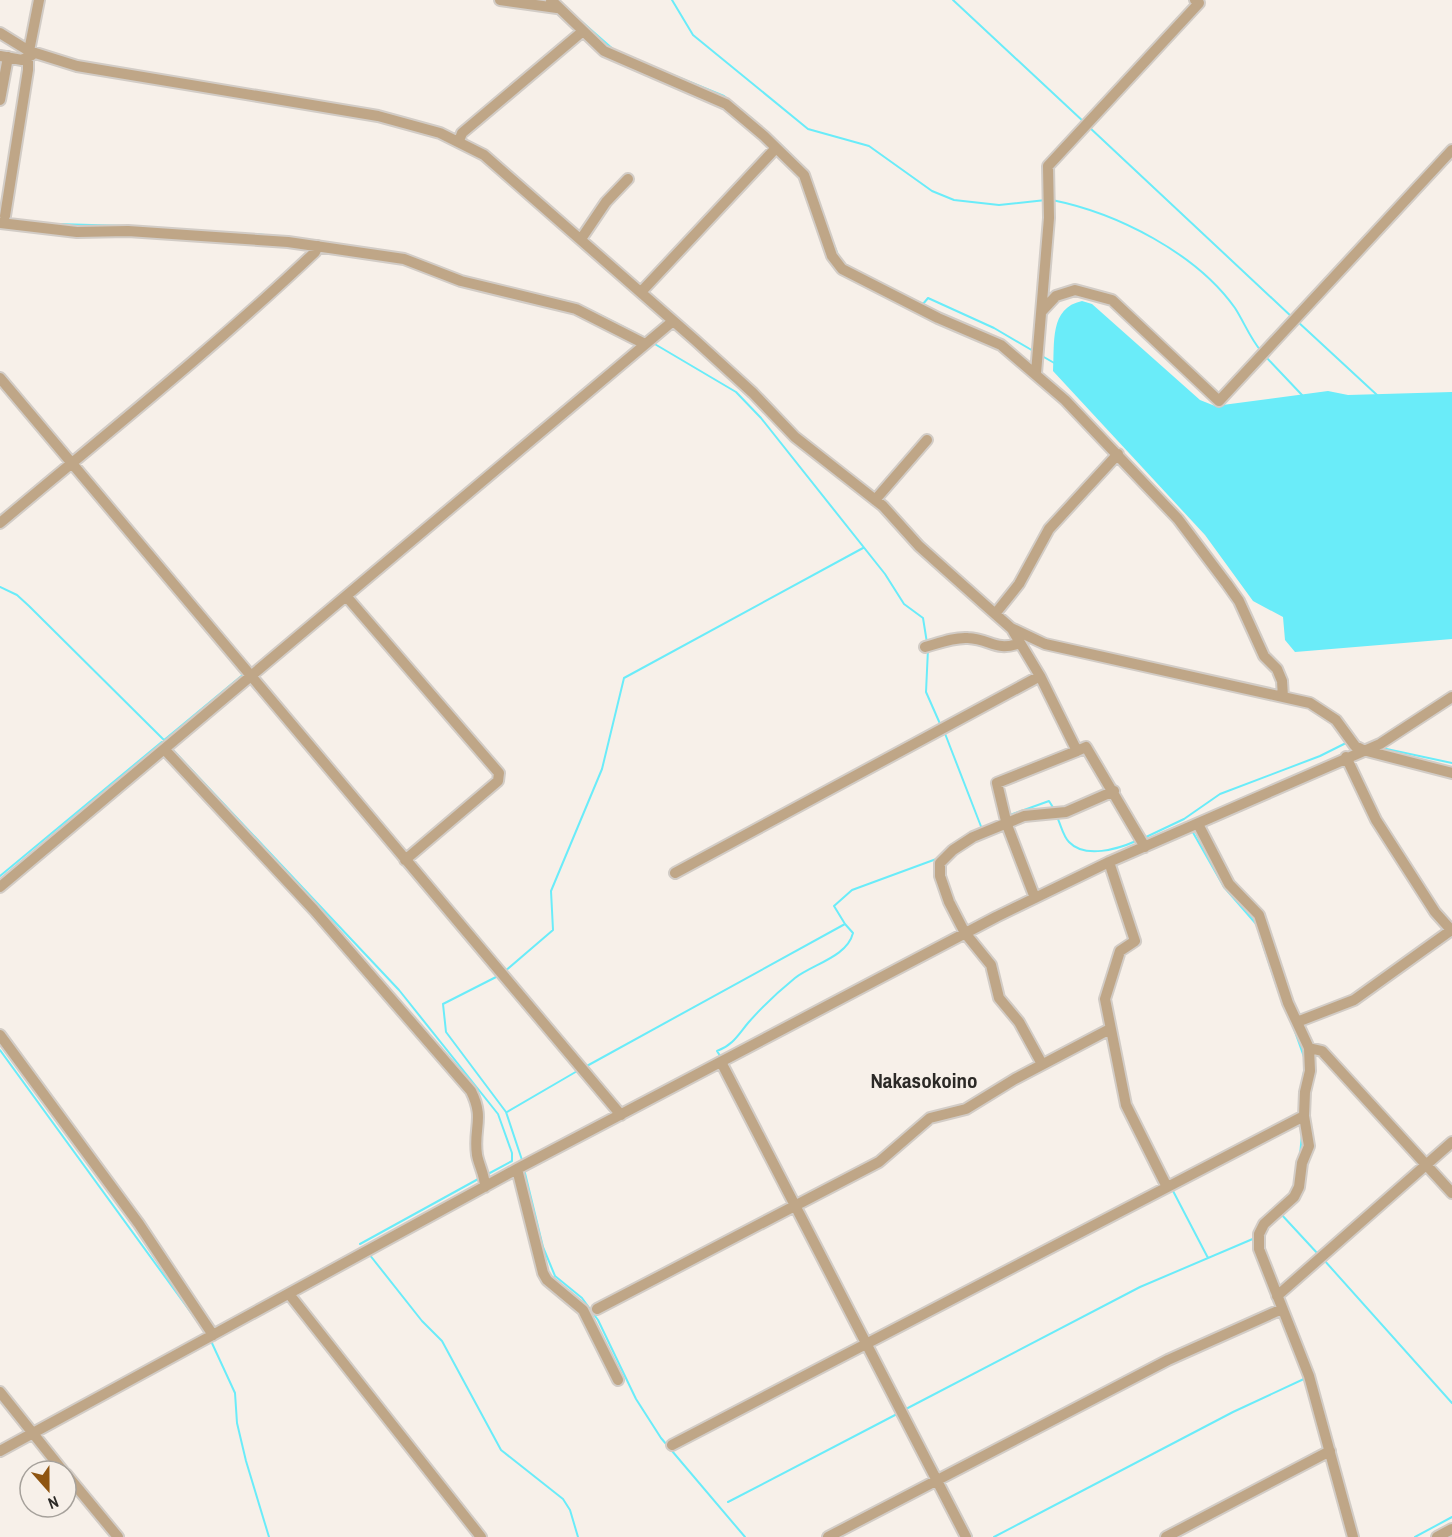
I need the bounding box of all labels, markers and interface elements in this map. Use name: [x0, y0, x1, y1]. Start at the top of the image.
district label: Nakasokoino: [870, 1066, 978, 1095]
north arrow: [18, 1459, 78, 1519]
text: N: [45, 1491, 62, 1515]

